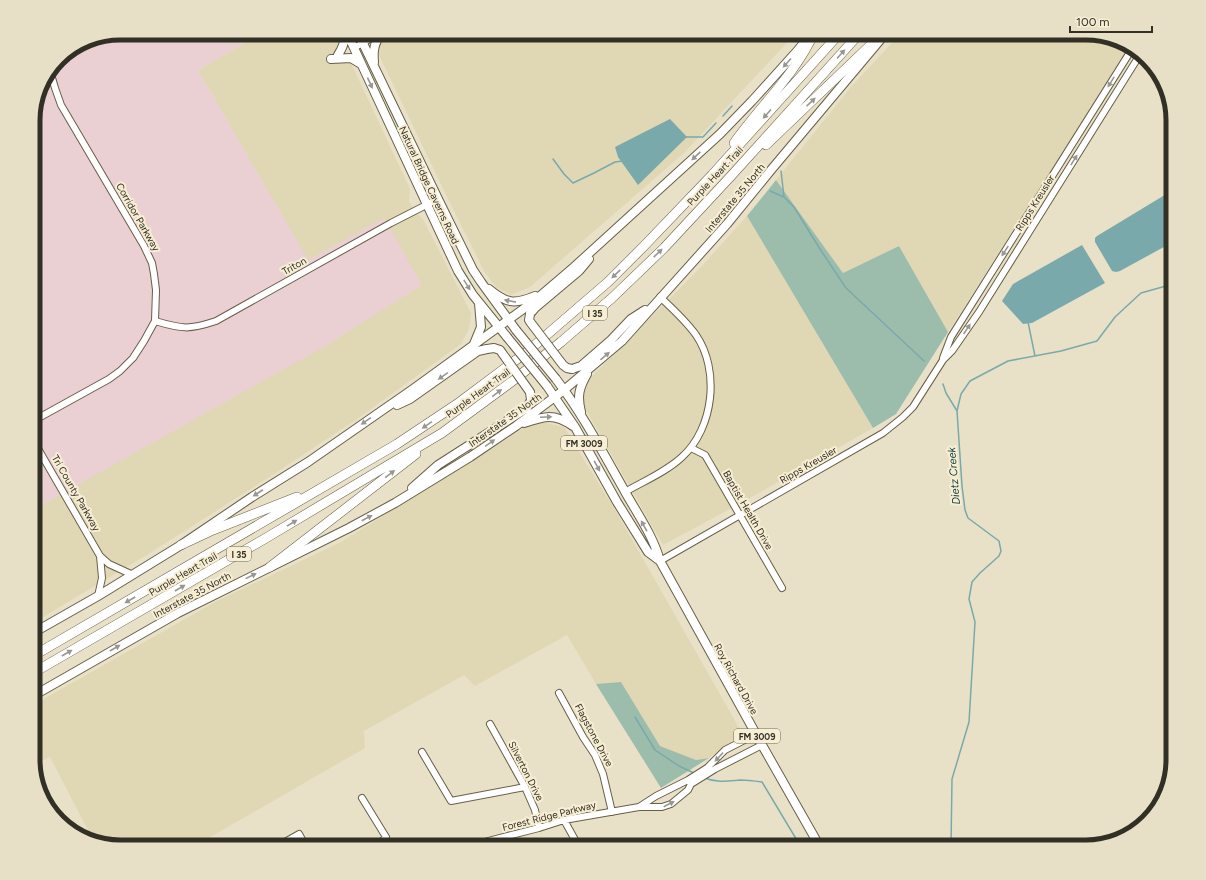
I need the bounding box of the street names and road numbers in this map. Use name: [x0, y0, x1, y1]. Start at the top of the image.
street label: Natural Bridge Caverns Road: [396, 124, 462, 246]
street label: Purple Heart Trail: [684, 144, 746, 208]
street label: Interstate 35 North: [702, 161, 768, 235]
street label: Ripps Kreusler: [1013, 172, 1058, 233]
street label: Corridor Parkway: [113, 181, 163, 254]
street label: Triton: [280, 254, 309, 278]
road number: I 35: [583, 306, 607, 320]
street label: Purple Heart Trail: [443, 365, 513, 421]
street label: Interstate 35 North: [466, 390, 544, 450]
road number: FM 3009: [561, 436, 607, 450]
street label: Ripps Kreusler: [777, 443, 839, 487]
street label: Tri County Parkway: [49, 453, 103, 534]
street label: Baptist Health Drive: [720, 468, 776, 552]
road number: I 35: [227, 547, 251, 561]
street label: Purple Heart Trail: [147, 549, 219, 599]
street label: Interstate 35 North: [151, 569, 233, 621]
street label: Roy Richard Drive: [711, 641, 761, 717]
street label: Flagstone Drive: [572, 701, 616, 769]
road number: FM 3009: [734, 729, 780, 743]
street label: Silverton Drive: [505, 739, 547, 804]
street label: Forest Ridge Parkway: [501, 798, 598, 834]

